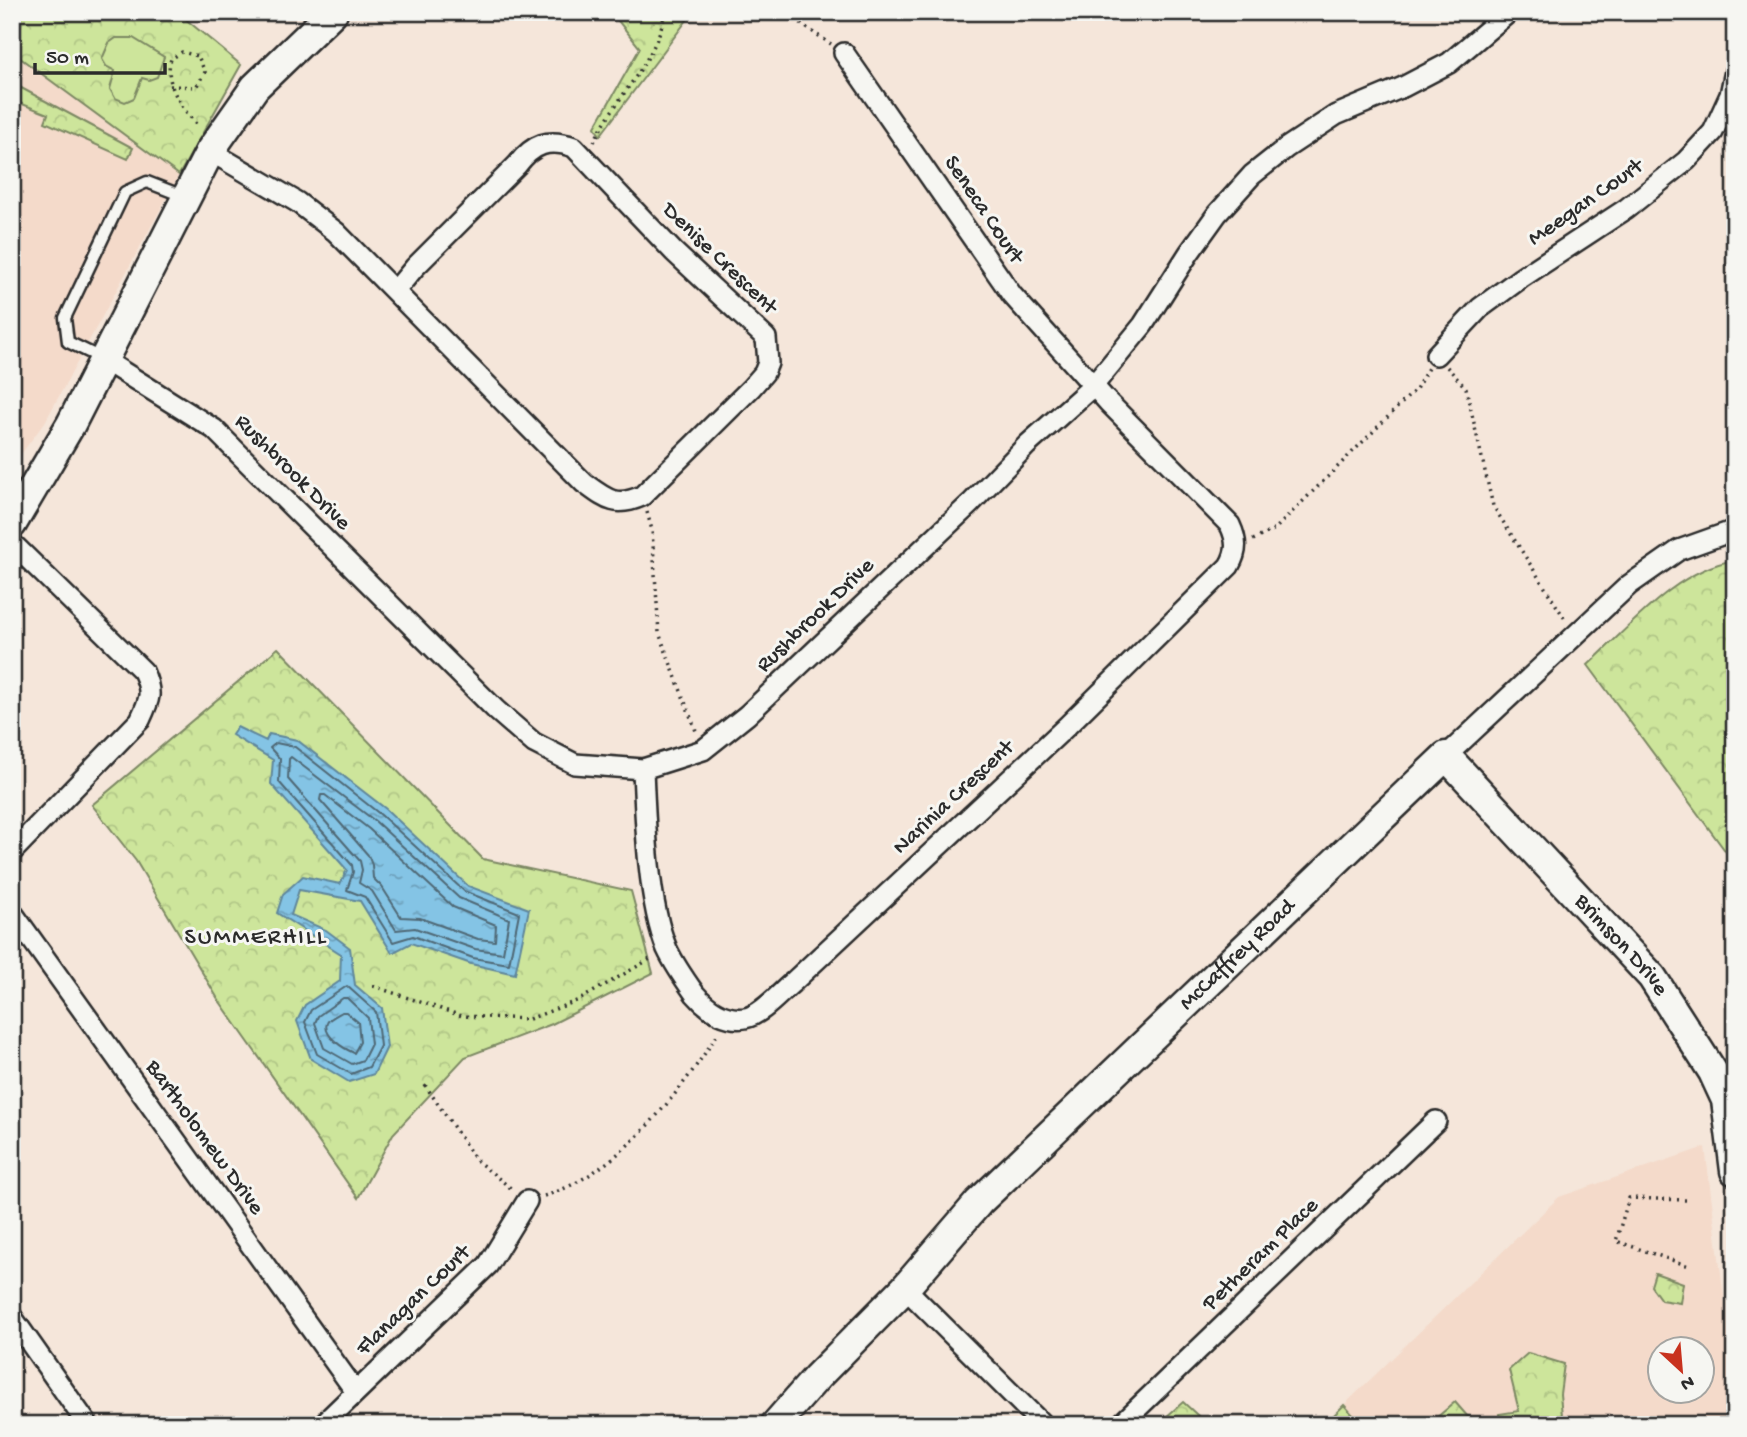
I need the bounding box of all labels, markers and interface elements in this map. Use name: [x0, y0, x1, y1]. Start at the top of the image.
scale bar: [35, 32, 164, 76]
text: 50 m: [46, 47, 89, 72]
street label: Seneca Court: [937, 151, 1030, 270]
street label: Meegan Court: [1523, 152, 1650, 253]
street label: Denise Crescent: [654, 196, 783, 322]
street label: Rushbrook Drive: [228, 409, 357, 538]
street label: Rushbrook Drive: [751, 552, 881, 679]
street label: Narinia Crescent: [888, 734, 1021, 861]
street label: Brimson Drive: [1568, 888, 1675, 1002]
street label: McCaffrey Road: [1174, 892, 1302, 1017]
district label: SUMMERHILL: [185, 924, 327, 953]
street label: Bartholomew Drive: [138, 1054, 270, 1222]
street label: Petheram Place: [1197, 1192, 1326, 1318]
street label: Flanagan Court: [351, 1239, 478, 1363]
north arrow: [1646, 1336, 1716, 1406]
text: N: [1676, 1369, 1698, 1395]

